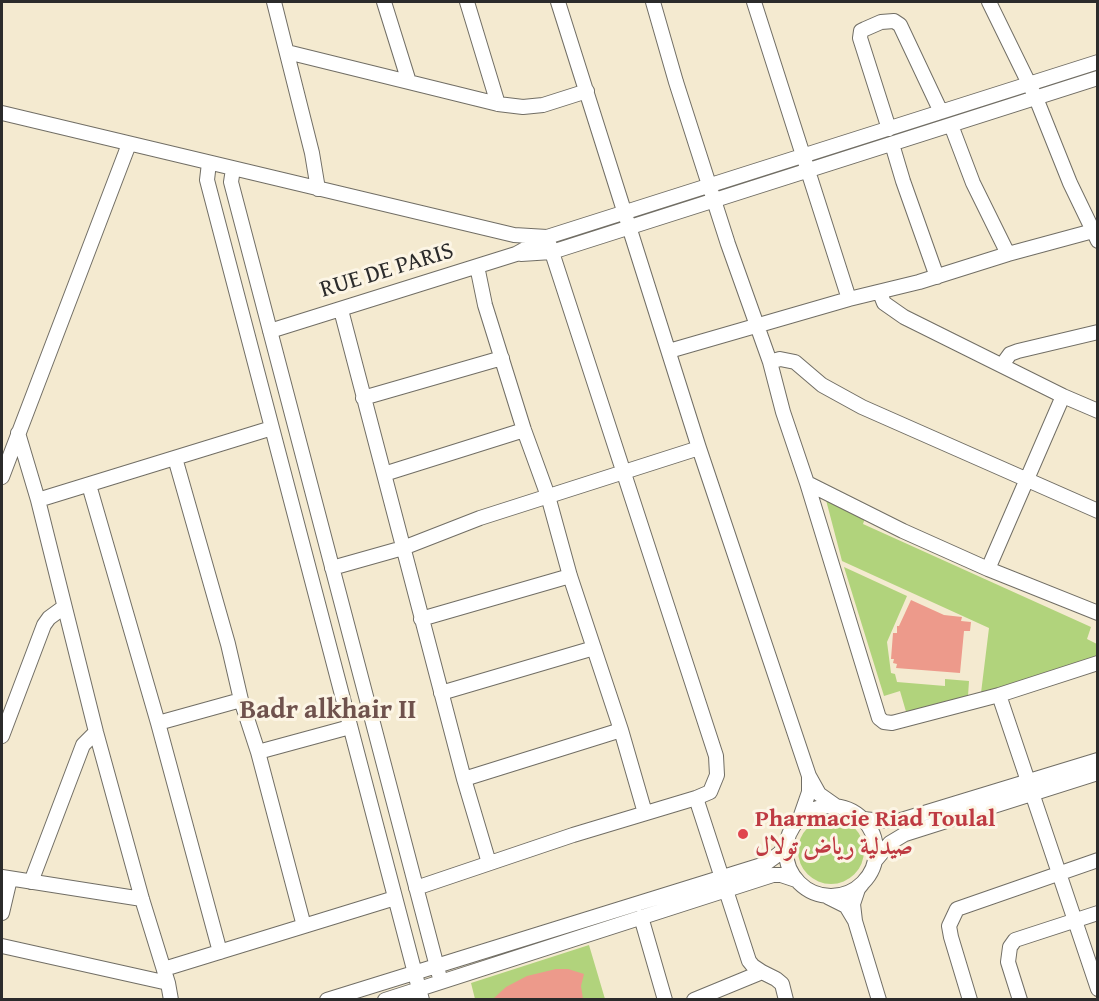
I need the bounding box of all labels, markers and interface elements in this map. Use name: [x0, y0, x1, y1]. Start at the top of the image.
street label: RUE DE PARIS: [317, 237, 457, 305]
district label: Badr alkhair II: [240, 695, 416, 727]
place label: Pharmacie Riad Toulal صيدلية رياض تولال: [755, 806, 996, 862]
marker: Pharmacie Riad Toulal صيدلية رياض تولال: [736, 827, 750, 841]

